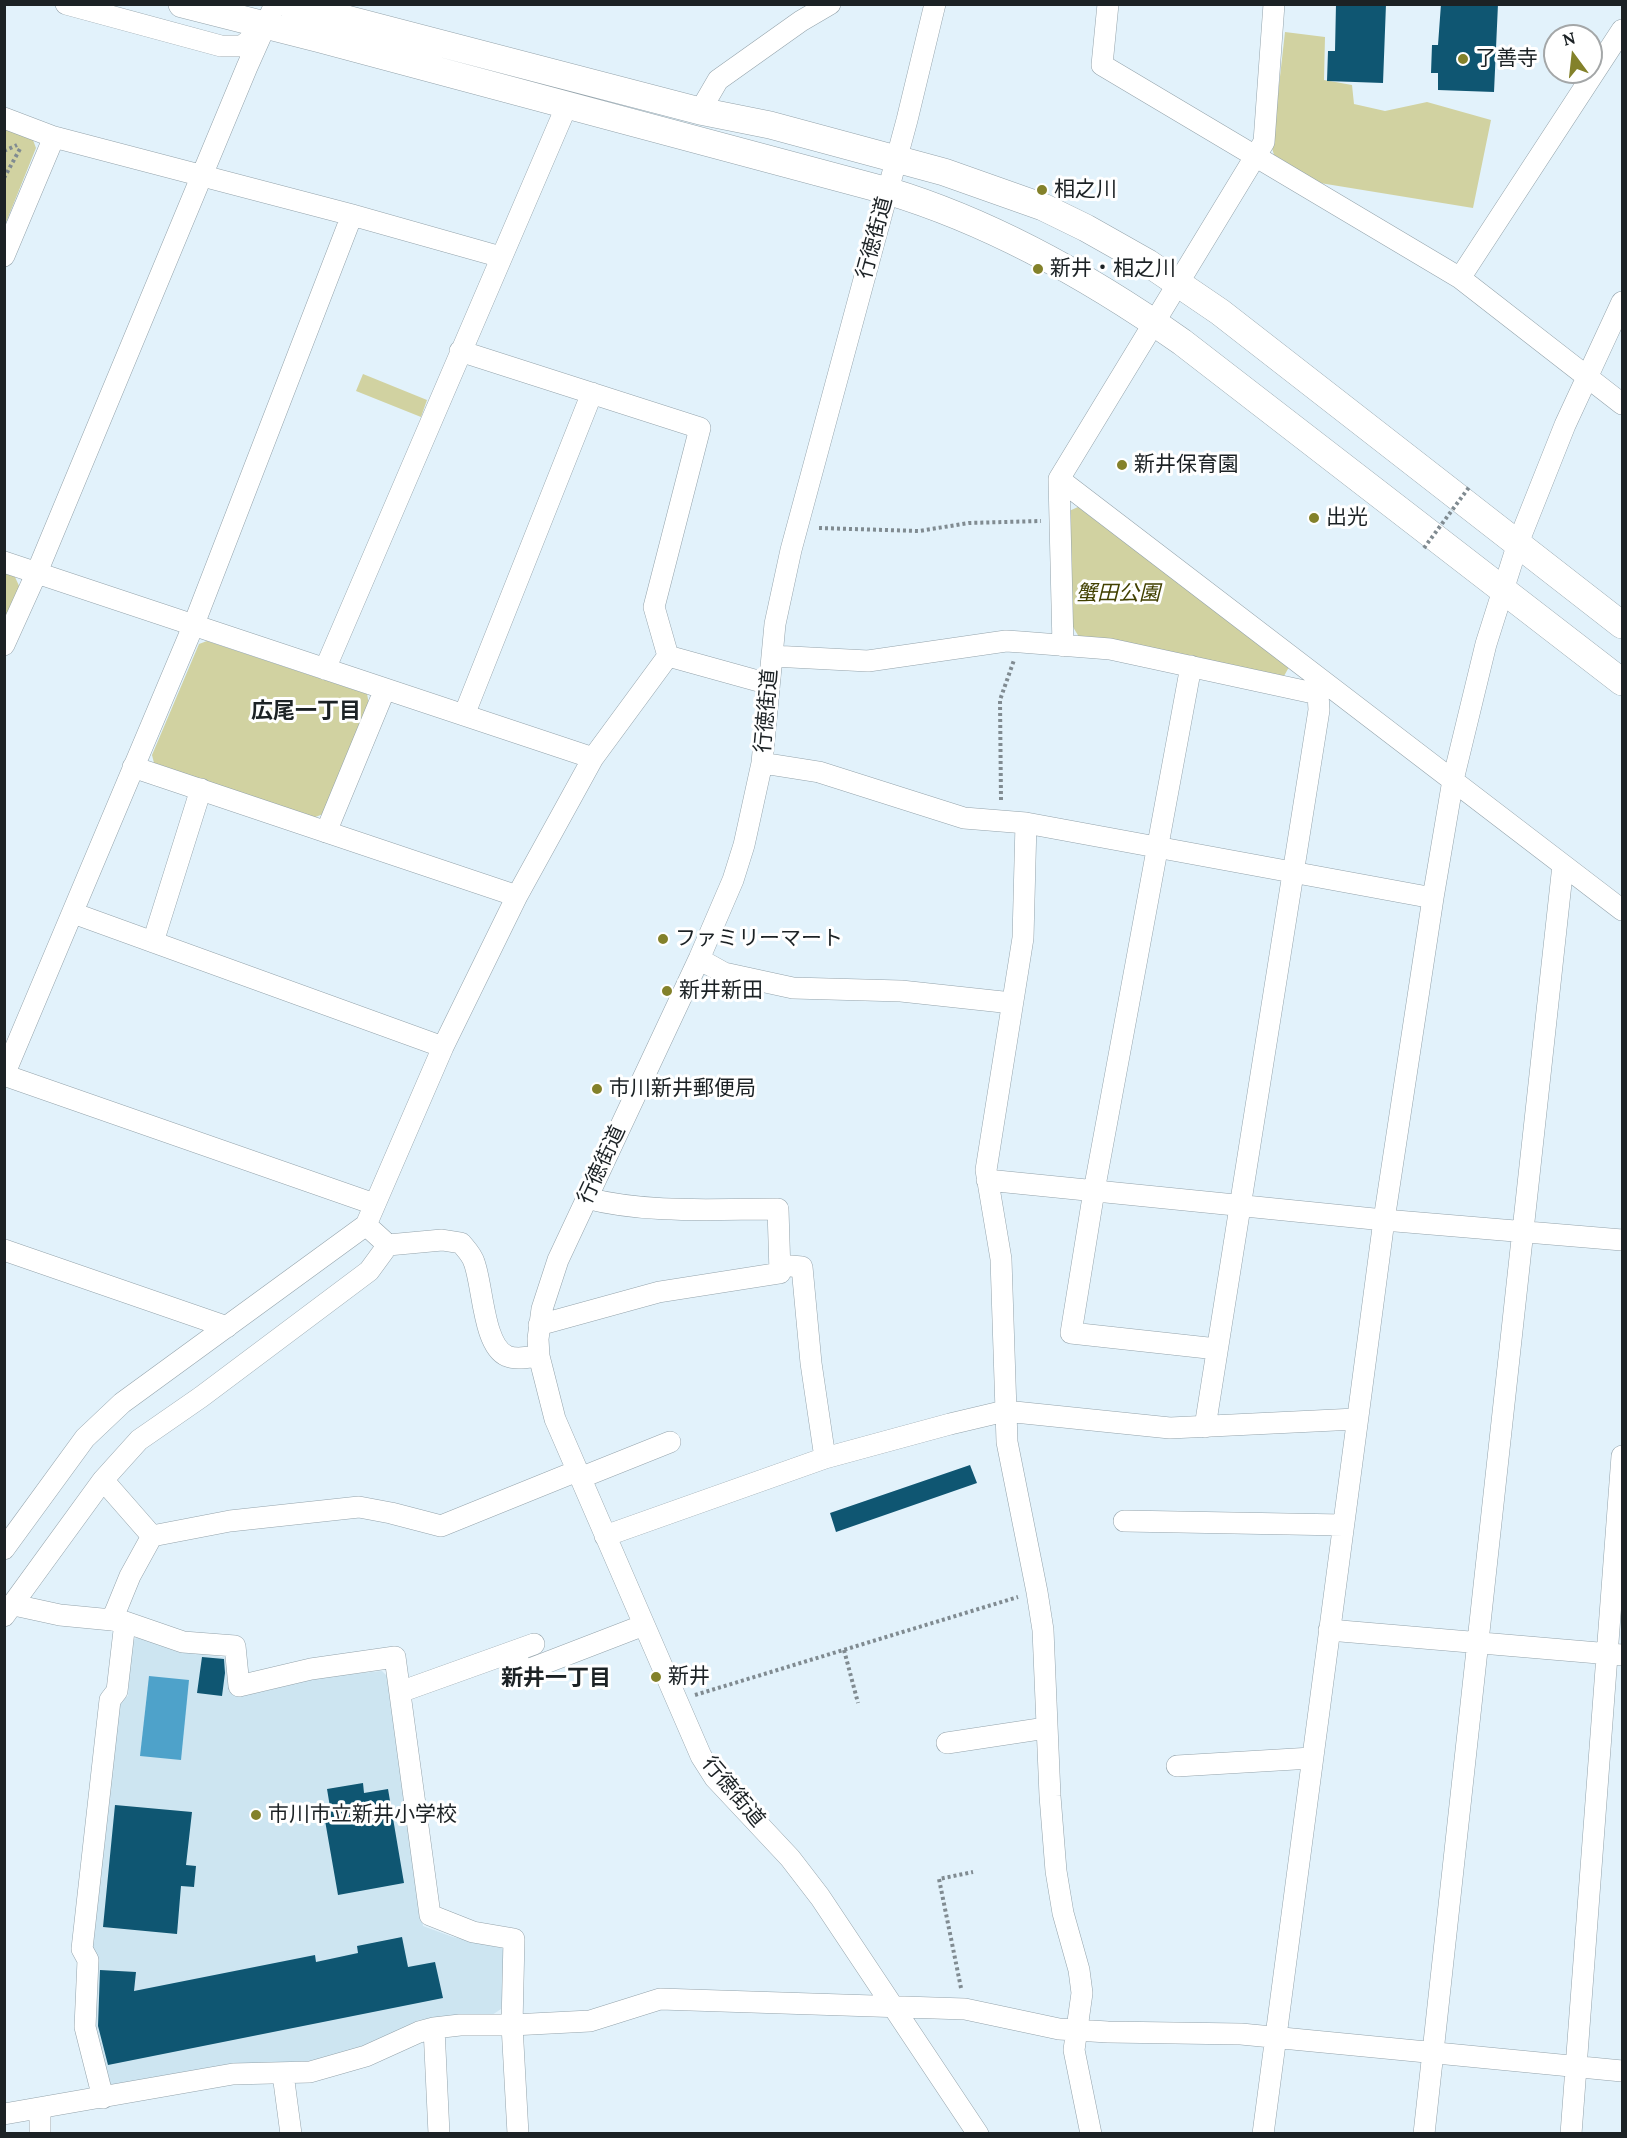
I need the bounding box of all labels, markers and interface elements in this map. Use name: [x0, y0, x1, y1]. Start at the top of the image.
north arrow: [1543, 24, 1603, 84]
text: N: [1560, 27, 1577, 50]
place label: 了善寺: [1475, 46, 1538, 72]
marker: 了善寺: [1456, 52, 1470, 66]
place label: 相之川: [1054, 177, 1117, 203]
marker: 相之川: [1035, 183, 1049, 197]
street label: 行徳街道: [852, 194, 898, 282]
place label: 新井・相之川: [1050, 256, 1176, 282]
marker: 新井・相之川: [1031, 262, 1045, 276]
place label: 新井保育園: [1134, 452, 1239, 478]
marker: 新井保育園: [1115, 458, 1129, 472]
place label: 出光: [1326, 505, 1368, 531]
marker: 出光: [1307, 511, 1321, 525]
park label: 蟹田公園: [1076, 581, 1160, 607]
street label: 行徳街道: [751, 668, 783, 754]
district label: 広尾一丁目: [251, 699, 361, 725]
place label: ファミリーマート: [675, 926, 843, 952]
marker: ファミリーマート: [656, 932, 670, 946]
place label: 新井新田: [679, 978, 763, 1004]
marker: 新井新田: [660, 984, 674, 998]
place label: 市川新井郵便局: [609, 1076, 756, 1102]
marker: 市川新井郵便局: [590, 1082, 604, 1096]
street label: 行徳街道: [573, 1122, 631, 1208]
place label: 新井: [668, 1664, 710, 1690]
district label: 新井一丁目: [501, 1666, 611, 1692]
marker: 新井: [649, 1670, 663, 1684]
street label: 行徳街道: [696, 1752, 770, 1832]
place label: 市川市立新井小学校: [268, 1802, 457, 1828]
marker: 市川市立新井小学校: [249, 1808, 263, 1822]

